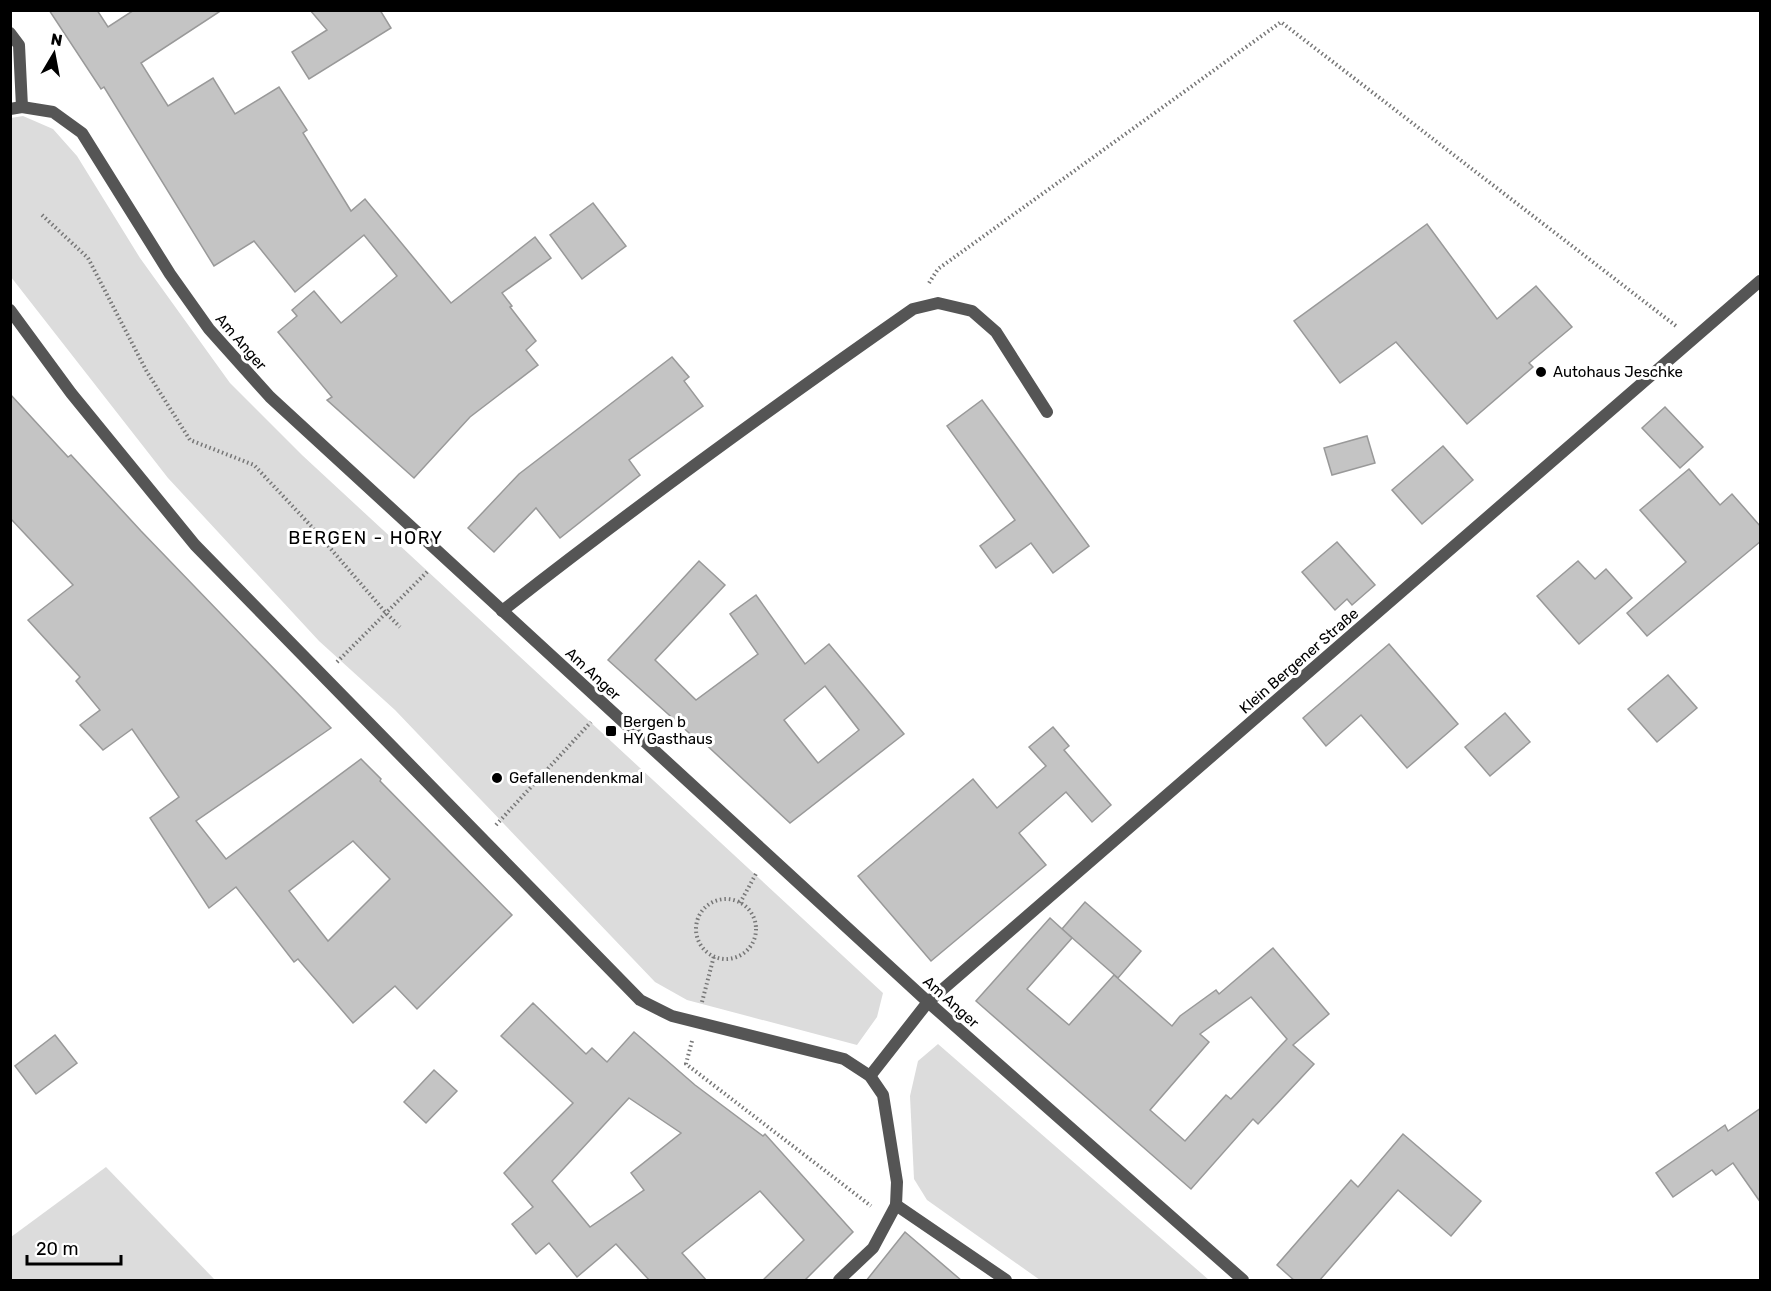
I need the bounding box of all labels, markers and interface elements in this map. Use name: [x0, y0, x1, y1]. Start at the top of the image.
north arrow: [24, 24, 84, 84]
text: N: [49, 29, 64, 50]
street label: Am Anger: [212, 310, 271, 374]
place label: Autohaus Jeschke: [1553, 363, 1683, 381]
marker: Autohaus Jeschke: [1534, 365, 1548, 379]
district label: BERGEN - HORY: [288, 527, 444, 549]
street label: Klein Bergener Straße: [1236, 604, 1362, 718]
street label: Am Anger: [562, 644, 625, 704]
place label: Bergen b HY Gasthaus: [623, 713, 713, 748]
marker: Bergen b HY Gasthaus: [604, 724, 618, 738]
place label: Gefallenendenkmal: [509, 769, 643, 787]
marker: Gefallenendenkmal: [490, 771, 504, 785]
street label: Am Anger: [919, 972, 983, 1032]
scale bar: [27, 1228, 122, 1266]
text: 20 m: [36, 1238, 78, 1260]

